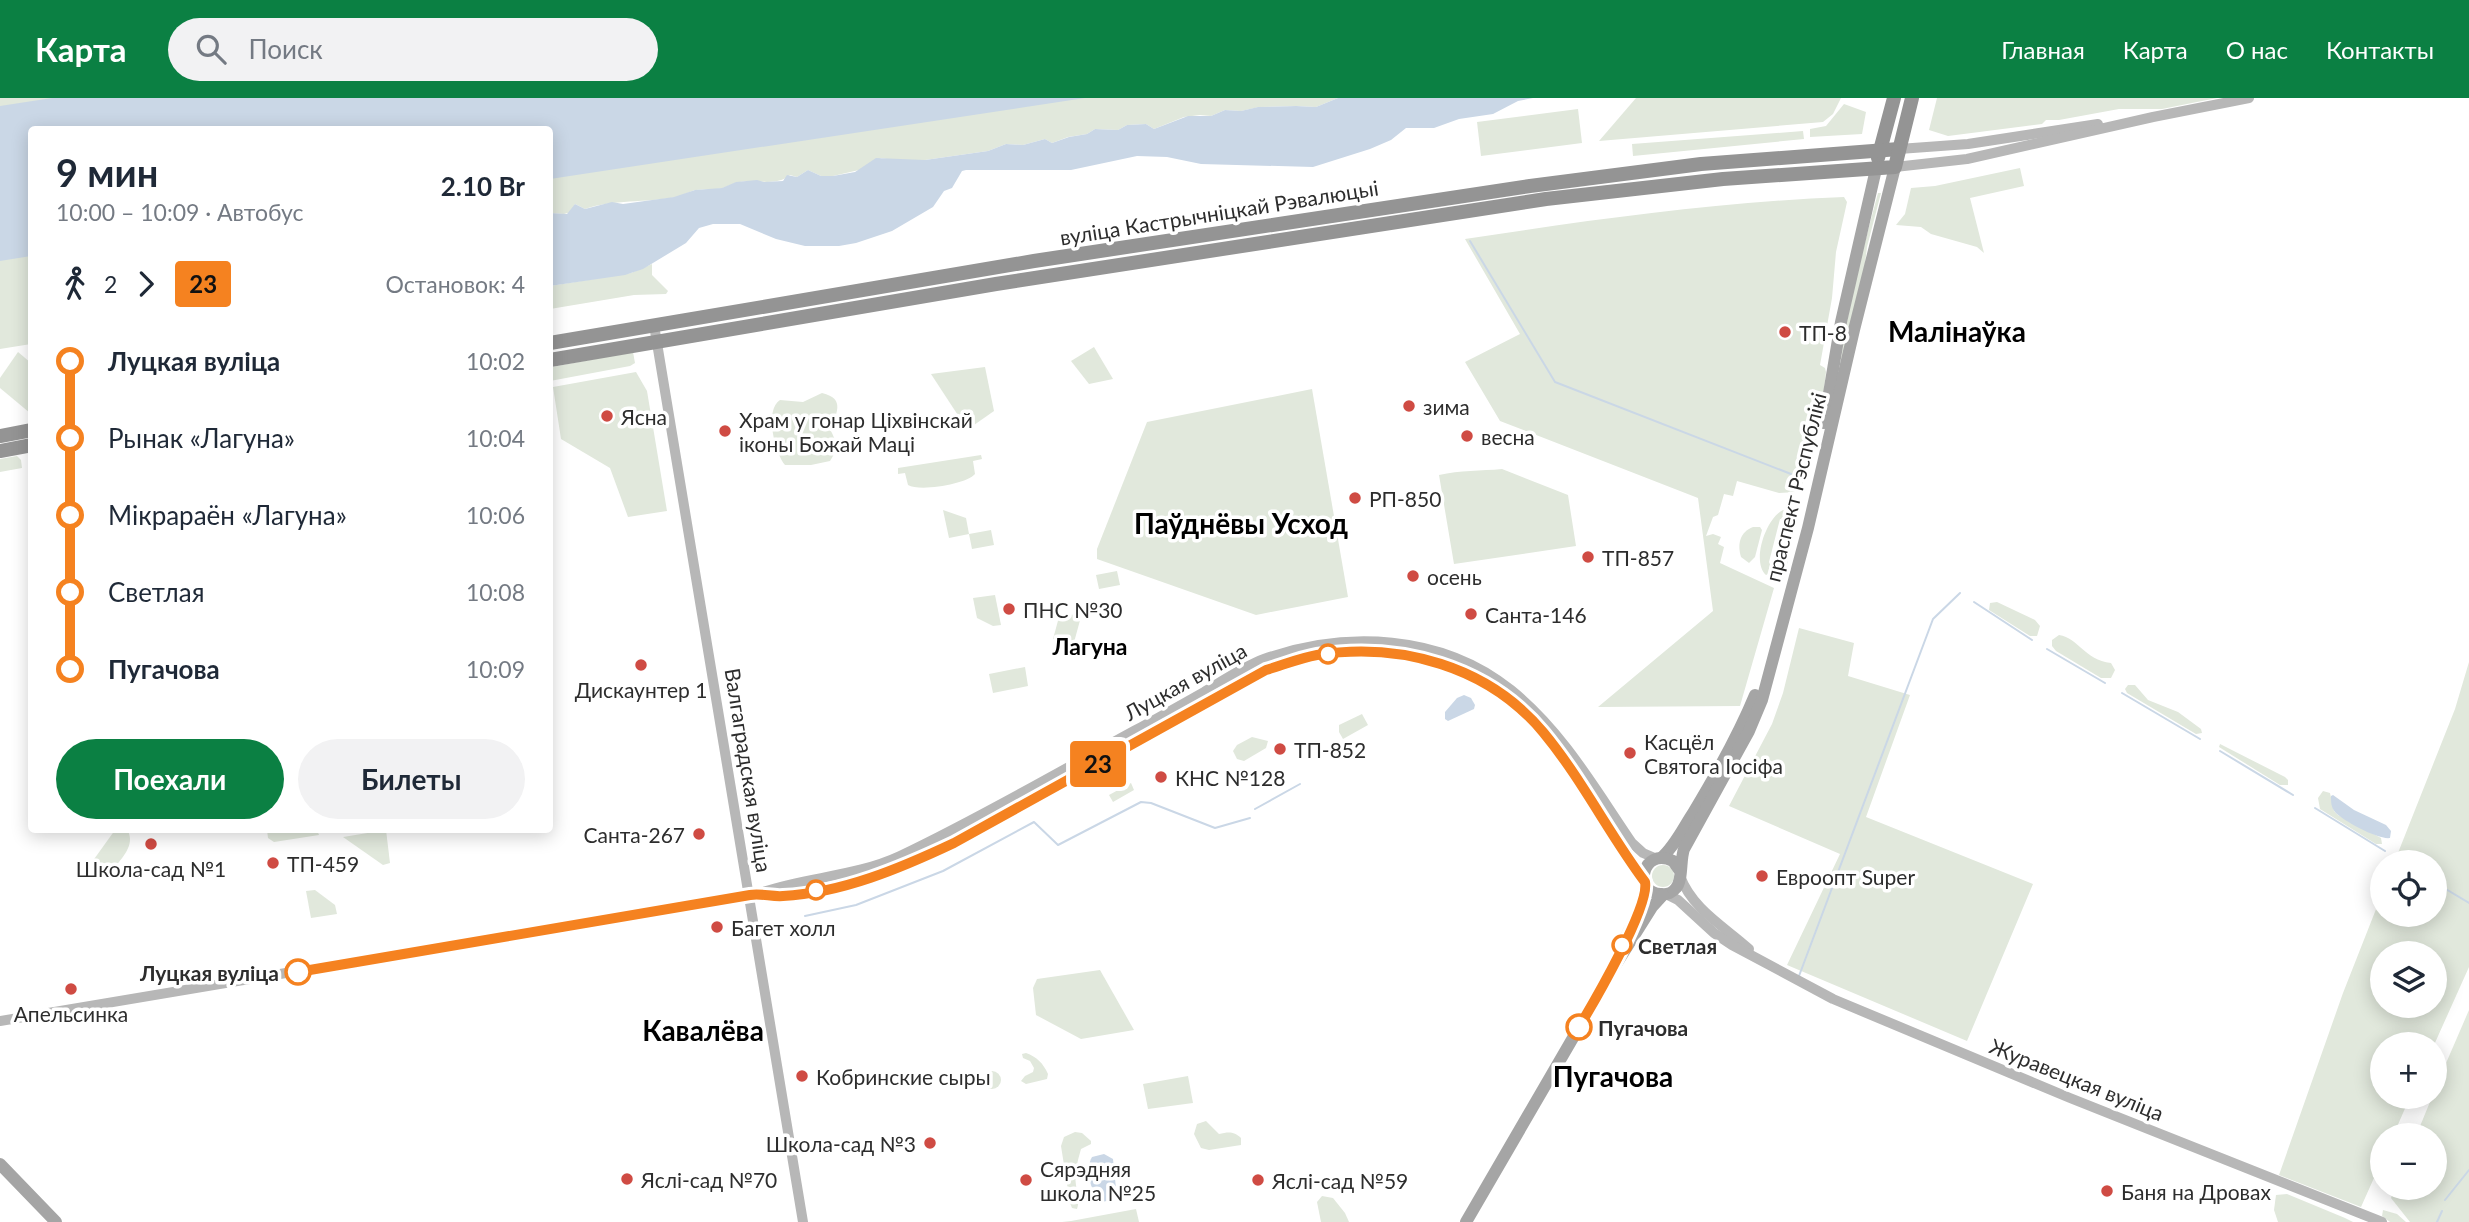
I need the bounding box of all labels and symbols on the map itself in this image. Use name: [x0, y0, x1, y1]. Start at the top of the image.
street label: вуліца Кастрычніцкай Рэвалюцыі: [1058, 174, 1380, 250]
district label: Малінаўка: [1888, 314, 2026, 348]
place label: ТП-8: [1799, 320, 1847, 345]
marker: ТП-8: [1777, 324, 1793, 340]
street label: праспект Рэспублікі: [1759, 390, 1831, 584]
place label: зима: [1423, 394, 1470, 419]
marker: зима: [1401, 398, 1417, 414]
place label: Ясна: [620, 404, 667, 429]
place label: Храм у гонар Ціхвінскай іконы Божай Маці: [739, 407, 973, 456]
marker: Ясна: [599, 408, 615, 424]
marker: Храм у гонар Ціхвінскай іконы Божай Маці: [717, 423, 733, 439]
place label: весна: [1481, 424, 1535, 449]
marker: весна: [1459, 428, 1475, 444]
place label: РП-850: [1369, 486, 1441, 511]
marker: РП-850: [1347, 490, 1363, 506]
district label: Паўднёвы Усход: [1134, 506, 1348, 540]
place label: ТП-857: [1602, 545, 1674, 570]
marker: ТП-857: [1580, 549, 1596, 565]
place label: осень: [1427, 564, 1482, 589]
marker: осень: [1405, 568, 1421, 584]
place label: ПНС №30: [1023, 597, 1123, 622]
marker: ПНС №30: [1001, 601, 1017, 617]
place label: Санта-146: [1485, 602, 1587, 627]
marker: Санта-146: [1463, 606, 1479, 622]
district label: Лагуна: [1051, 632, 1128, 660]
street label: Луцкая вуліца: [1119, 637, 1251, 725]
unlabelled marker: [1318, 644, 1338, 664]
marker: Дискаунтер 1: [633, 657, 649, 673]
street label: Валгаградская вуліца: [721, 666, 777, 874]
place label: Дискаунтер 1: [575, 677, 707, 702]
place label: Касцёл Святога Іосіфа: [1644, 729, 1783, 778]
place label: ТП-852: [1294, 737, 1366, 762]
line badge: 23: [1066, 741, 1130, 787]
marker: ТП-852: [1272, 741, 1288, 757]
marker: Касцёл Святога Іосіфа: [1622, 745, 1638, 761]
place label: КНС №128: [1175, 765, 1285, 790]
marker: КНС №128: [1153, 769, 1169, 785]
place label: Санта-267: [583, 822, 685, 847]
marker: Санта-267: [691, 826, 707, 842]
marker: Школа-сад №1: [143, 836, 159, 852]
place label: ТП-459: [287, 851, 359, 876]
marker: ТП-459: [265, 855, 281, 871]
place label: Школа-сад №1: [76, 856, 226, 881]
place label: Евроопт Super: [1776, 864, 1915, 889]
marker: Евроопт Super: [1754, 868, 1770, 884]
unlabelled marker: [806, 880, 826, 900]
place label: Багет холл: [731, 915, 836, 940]
marker: Багет холл: [709, 919, 725, 935]
place label: Светлая: [1638, 933, 1717, 958]
marker: Светлая: [1612, 935, 1632, 955]
marker: Луцкая вуліца: [285, 959, 311, 985]
place label: Луцкая вуліца: [139, 960, 279, 985]
marker: Апельсинка: [63, 981, 79, 997]
place label: Апельсинка: [14, 1001, 128, 1026]
district label: Кавалёва: [642, 1013, 764, 1047]
marker: Пугачова: [1566, 1014, 1592, 1040]
place label: Пугачова: [1598, 1015, 1688, 1040]
street label: Журавецкая вуліца: [1986, 1033, 2168, 1125]
district label: Пугачова: [1553, 1059, 1673, 1093]
place label: Кобринские сыры: [816, 1064, 991, 1089]
marker: Кобринские сыры: [794, 1068, 810, 1084]
place label: Школа-сад №3: [766, 1131, 916, 1156]
marker: Школа-сад №3: [922, 1135, 938, 1151]
place label: Сярэдняя школа №25: [1040, 1156, 1156, 1205]
place label: Яслі-сад №70: [640, 1167, 777, 1192]
place label: Яслі-сад №59: [1271, 1168, 1408, 1193]
marker: Яслі-сад №70: [619, 1171, 635, 1187]
marker: Сярэдняя школа №25: [1018, 1172, 1034, 1188]
marker: Яслі-сад №59: [1250, 1172, 1266, 1188]
place label: Баня на Дровах: [2121, 1179, 2271, 1204]
marker: Баня на Дровах: [2099, 1183, 2115, 1199]

